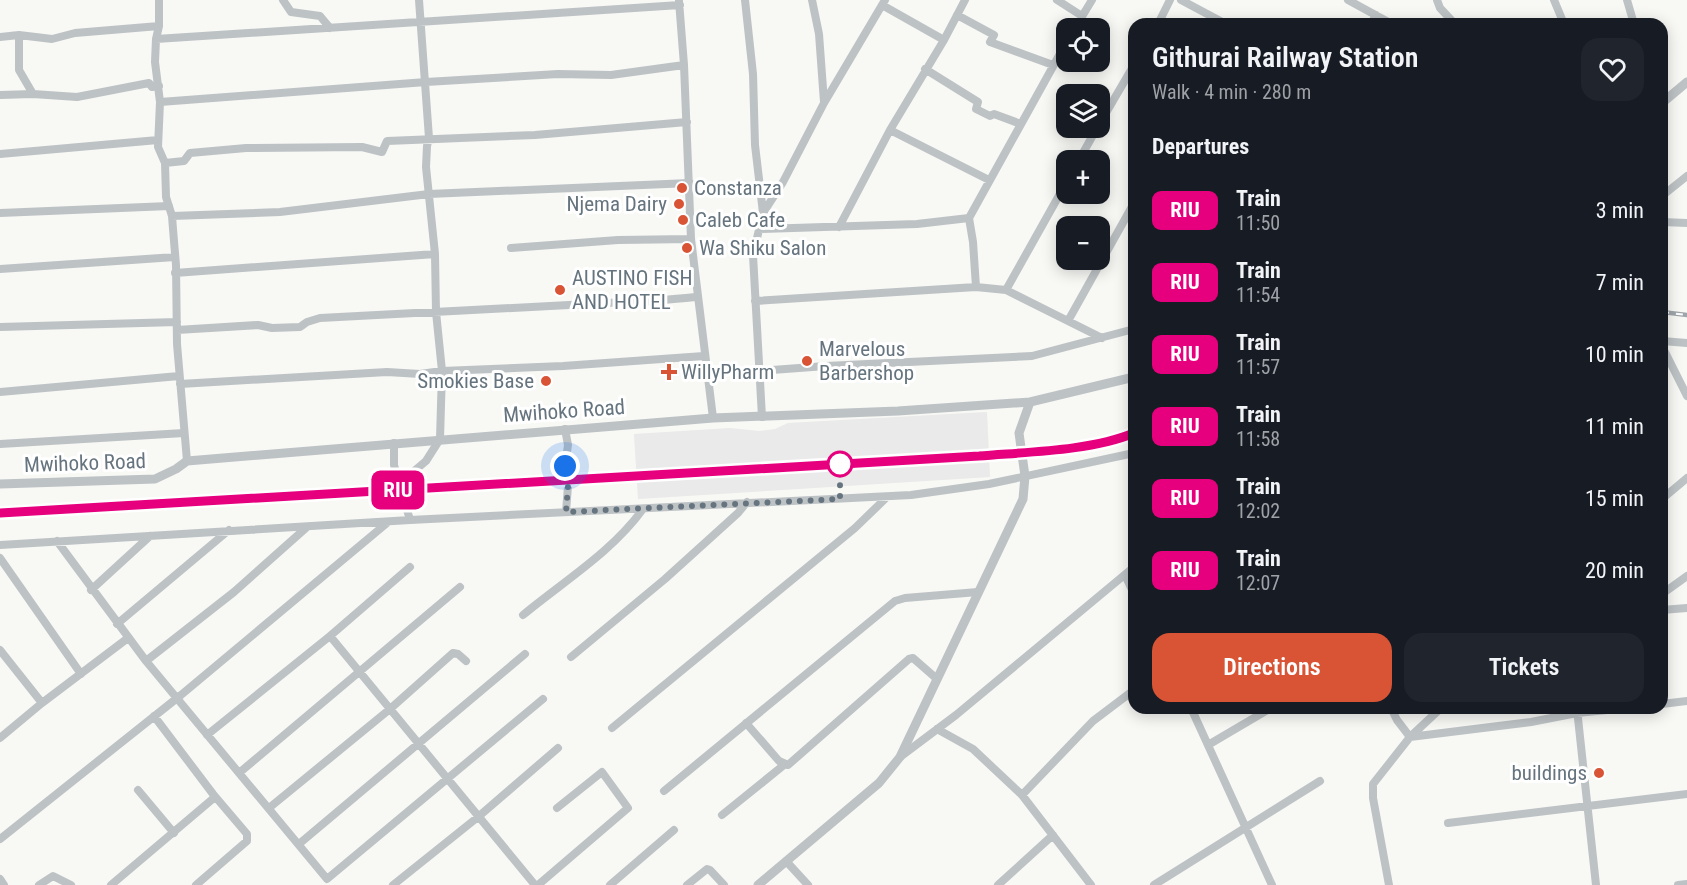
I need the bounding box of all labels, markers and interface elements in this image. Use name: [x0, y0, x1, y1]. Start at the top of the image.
map controls: [1056, 18, 1110, 270]
button: locate: [1056, 18, 1110, 72]
button: heart: [1581, 38, 1644, 101]
text: Githurai Railway Station: [1152, 41, 1418, 74]
text: Walk · 4 min · 280 m: [1152, 80, 1311, 104]
button: layers: [1056, 84, 1110, 138]
text: Departures: [1152, 134, 1249, 159]
button: +: [1056, 150, 1110, 204]
place label: Constanza: [694, 176, 782, 200]
marker: Constanza: [675, 181, 689, 195]
text: Train: [1236, 186, 1281, 211]
place label: Njema Dairy: [567, 192, 667, 216]
marker: Njema Dairy: [672, 197, 686, 211]
text: RIU: [1170, 198, 1200, 222]
text: 3 min: [1596, 198, 1644, 223]
place label: Caleb Cafe: [695, 208, 785, 232]
text: 11:50: [1236, 211, 1280, 235]
marker: Caleb Cafe: [676, 213, 690, 227]
button: −: [1056, 216, 1110, 270]
place label: Wa Shiku Salon: [699, 236, 826, 260]
marker: Wa Shiku Salon: [680, 241, 694, 255]
text: Train: [1236, 258, 1281, 283]
place label: AUSTINO FISH AND HOTEL: [572, 266, 693, 314]
text: RIU: [1170, 270, 1200, 294]
text: 7 min: [1596, 270, 1644, 295]
marker: AUSTINO FISH AND HOTEL: [553, 283, 567, 297]
text: 11:54: [1236, 283, 1280, 307]
text: Train: [1236, 330, 1281, 355]
place label: Marvelous Barbershop: [819, 337, 914, 385]
text: RIU: [1170, 342, 1200, 366]
text: 10 min: [1585, 342, 1644, 367]
marker: Marvelous Barbershop: [800, 354, 814, 368]
text: 11:57: [1236, 355, 1280, 379]
place label: WillyPharm: [681, 360, 774, 384]
marker: WillyPharm: [662, 365, 676, 379]
place label: Smokies Base: [417, 369, 534, 393]
marker: Smokies Base: [539, 374, 553, 388]
street label: Mwihoko Road: [502, 395, 626, 427]
text: Train: [1236, 402, 1281, 427]
text: RIU: [1170, 414, 1200, 438]
text: 11 min: [1585, 414, 1644, 439]
text: 11:58: [1236, 427, 1280, 451]
street label: Mwihoko Road: [24, 449, 146, 477]
your location: [550, 451, 580, 481]
unlabelled marker: [827, 451, 853, 477]
line badge: RIU: [364, 470, 432, 510]
text: Train: [1236, 474, 1281, 499]
text: RIU: [383, 478, 413, 502]
text: RIU: [1170, 486, 1200, 510]
text: 15 min: [1585, 486, 1644, 511]
text: 12:02: [1236, 499, 1280, 523]
text: Train: [1236, 546, 1281, 571]
text: RIU: [1170, 558, 1200, 582]
text: 20 min: [1585, 558, 1644, 583]
text: 12:07: [1236, 571, 1280, 595]
button: Directions: [1152, 633, 1392, 702]
button: Tickets: [1404, 633, 1644, 702]
place label: buildings: [1512, 761, 1587, 785]
marker: buildings: [1592, 766, 1606, 780]

